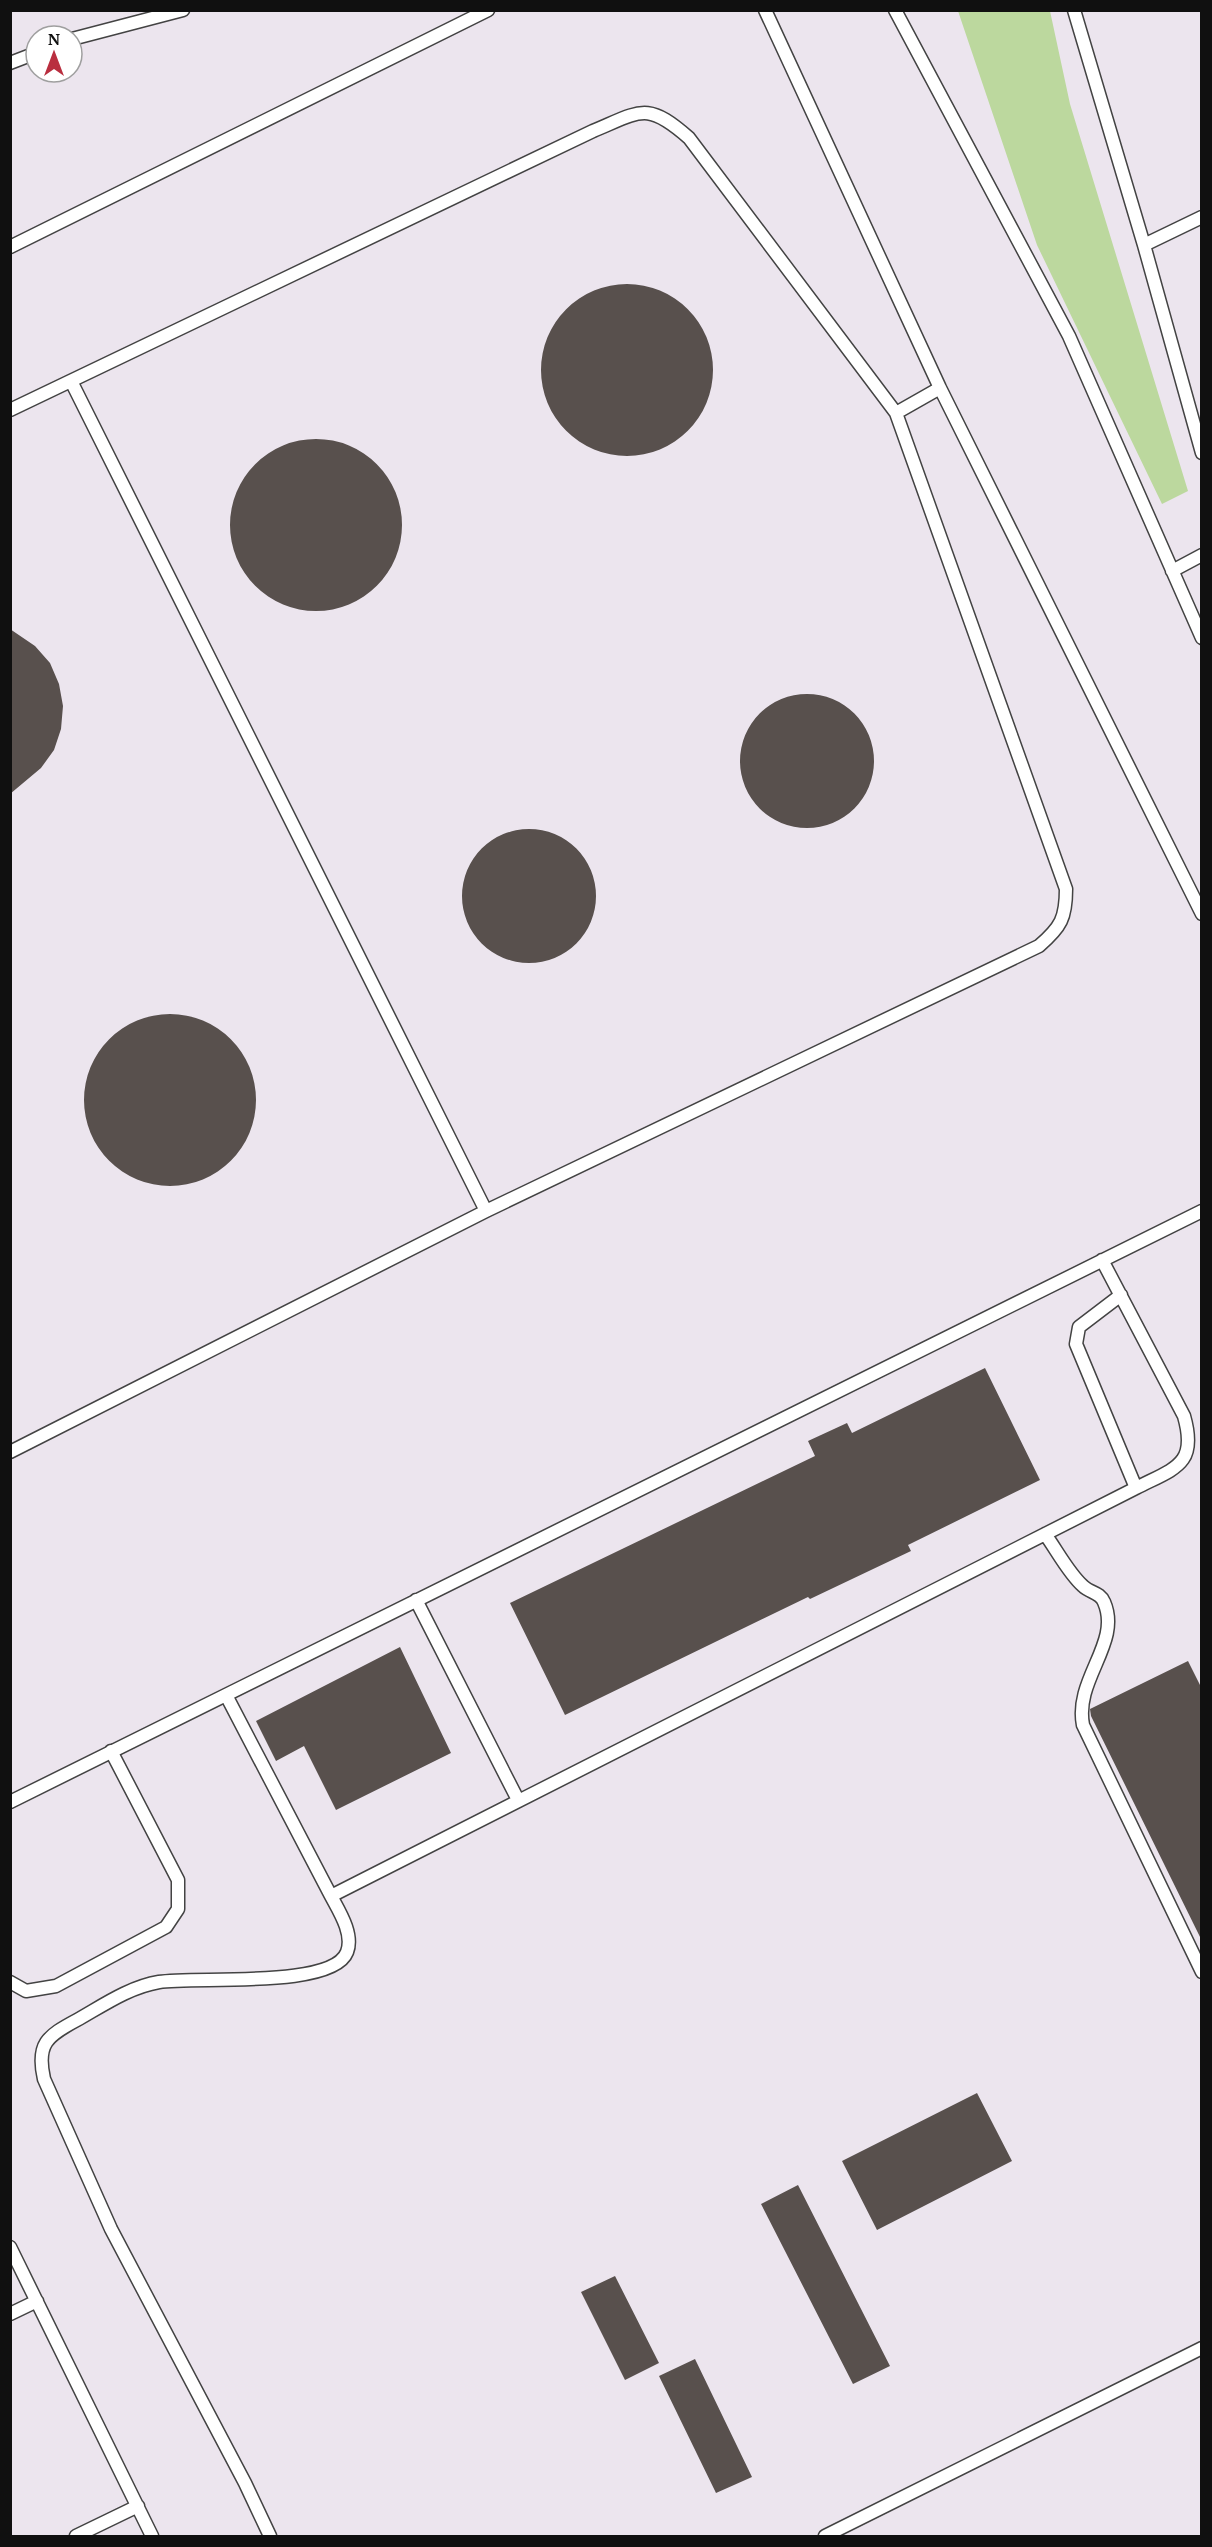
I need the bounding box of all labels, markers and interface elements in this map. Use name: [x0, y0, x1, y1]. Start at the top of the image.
north arrow: [24, 24, 84, 84]
text: N: [48, 28, 60, 50]

